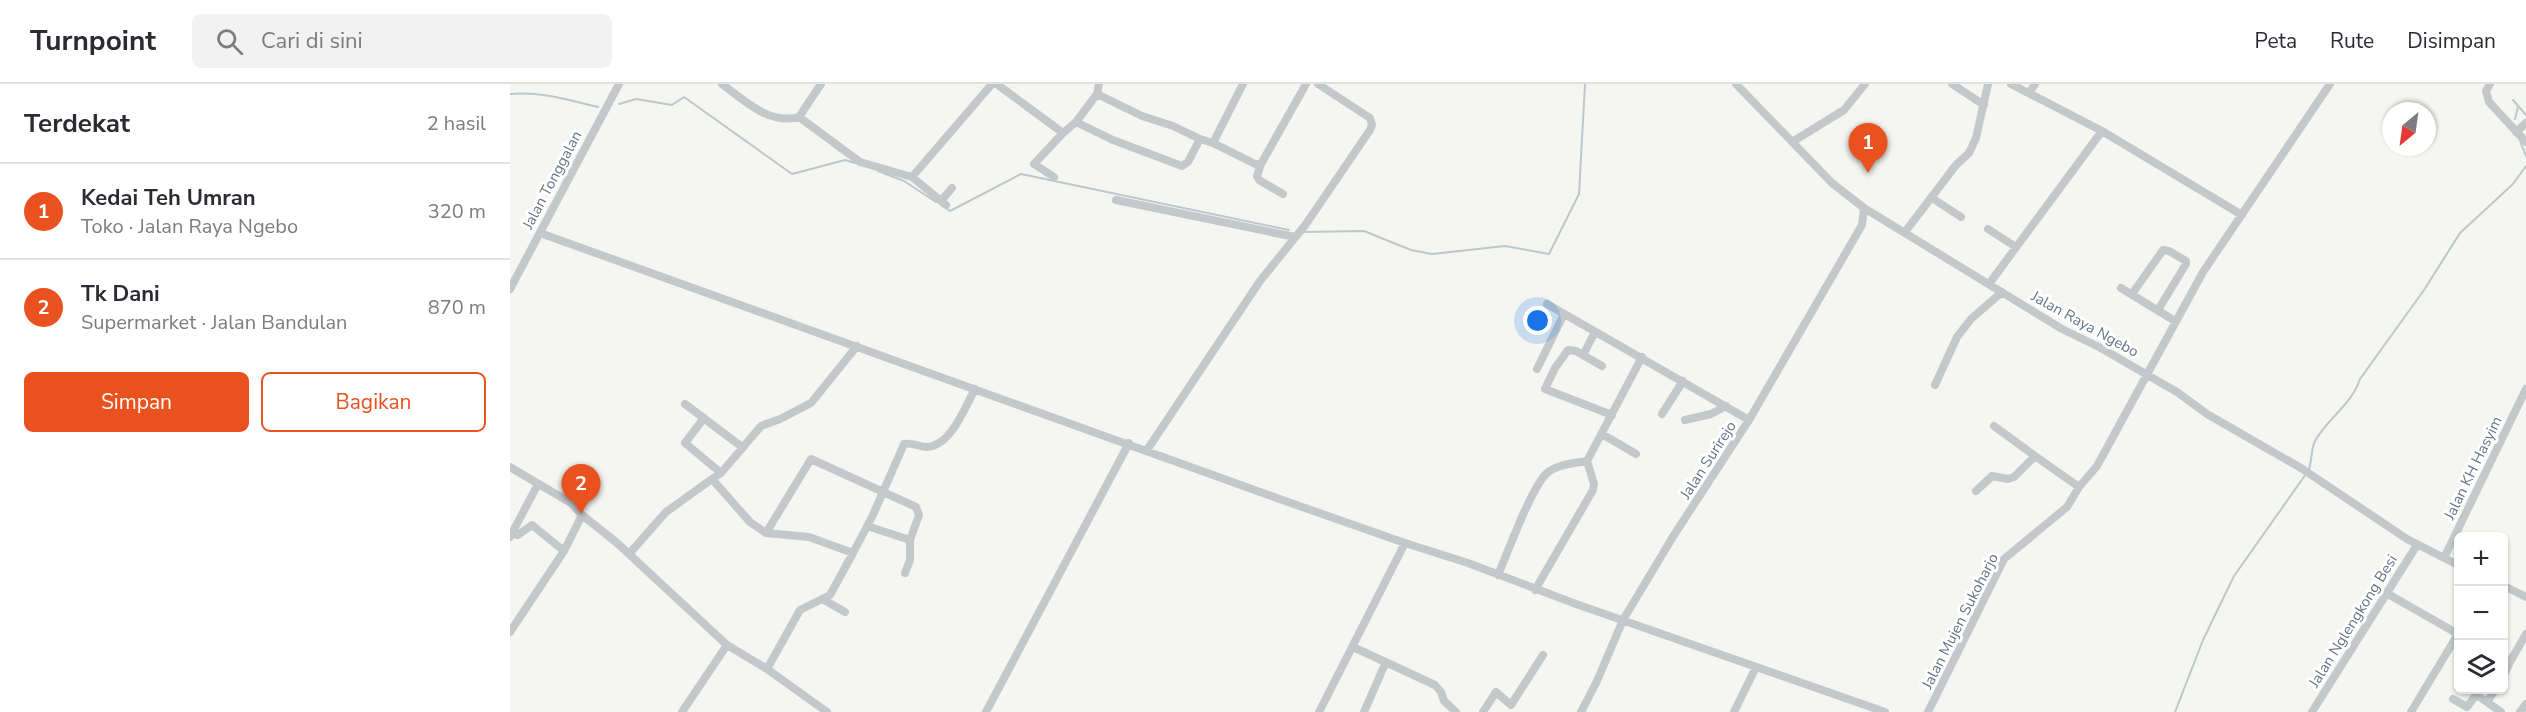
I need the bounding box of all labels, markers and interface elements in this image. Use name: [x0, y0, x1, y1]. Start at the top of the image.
search box: [192, 14, 612, 68]
text: Turnpoint: [30, 22, 156, 60]
icon: search: [213, 25, 246, 58]
text: Cari di sini: [261, 26, 363, 56]
text: Peta: [2255, 27, 2297, 55]
text: Rute: [2330, 27, 2374, 55]
text: Disimpan: [2407, 27, 2496, 55]
north arrow: [2382, 102, 2436, 156]
text: Terdekat: [24, 106, 130, 141]
text: 2 hasil: [427, 110, 486, 137]
pin: 1: [1848, 124, 1888, 173]
street label: Jalan Tonggalan: [517, 127, 586, 234]
text: Kedai Teh Umran: [81, 183, 256, 213]
text: 1: [38, 198, 50, 225]
text: 320 m: [428, 198, 486, 225]
text: Toko · Jalan Raya Ngebo: [81, 213, 298, 240]
text: Tk Dani: [81, 279, 160, 309]
street label: Jalan Raya Ngebo: [2027, 286, 2142, 362]
text: 2: [38, 294, 50, 321]
text: 870 m: [428, 294, 486, 321]
your location: [1523, 306, 1552, 335]
text: Supermarket · Jalan Bandulan: [81, 309, 347, 336]
button: Simpan: [24, 372, 249, 432]
button: Bagikan: [261, 372, 486, 432]
street label: Jalan KH Hasyim: [2439, 413, 2507, 524]
street label: Jalan Surirejo: [1675, 417, 1741, 504]
pin: 2: [562, 464, 600, 514]
map controls: [2454, 532, 2508, 694]
button: +: [2454, 532, 2508, 586]
street label: Jalan Mujen Sukoharjo: [1917, 550, 2003, 693]
street label: Jalan Nglengkong Besi: [2304, 551, 2402, 692]
button: −: [2454, 586, 2508, 640]
button: layers: [2454, 640, 2508, 694]

